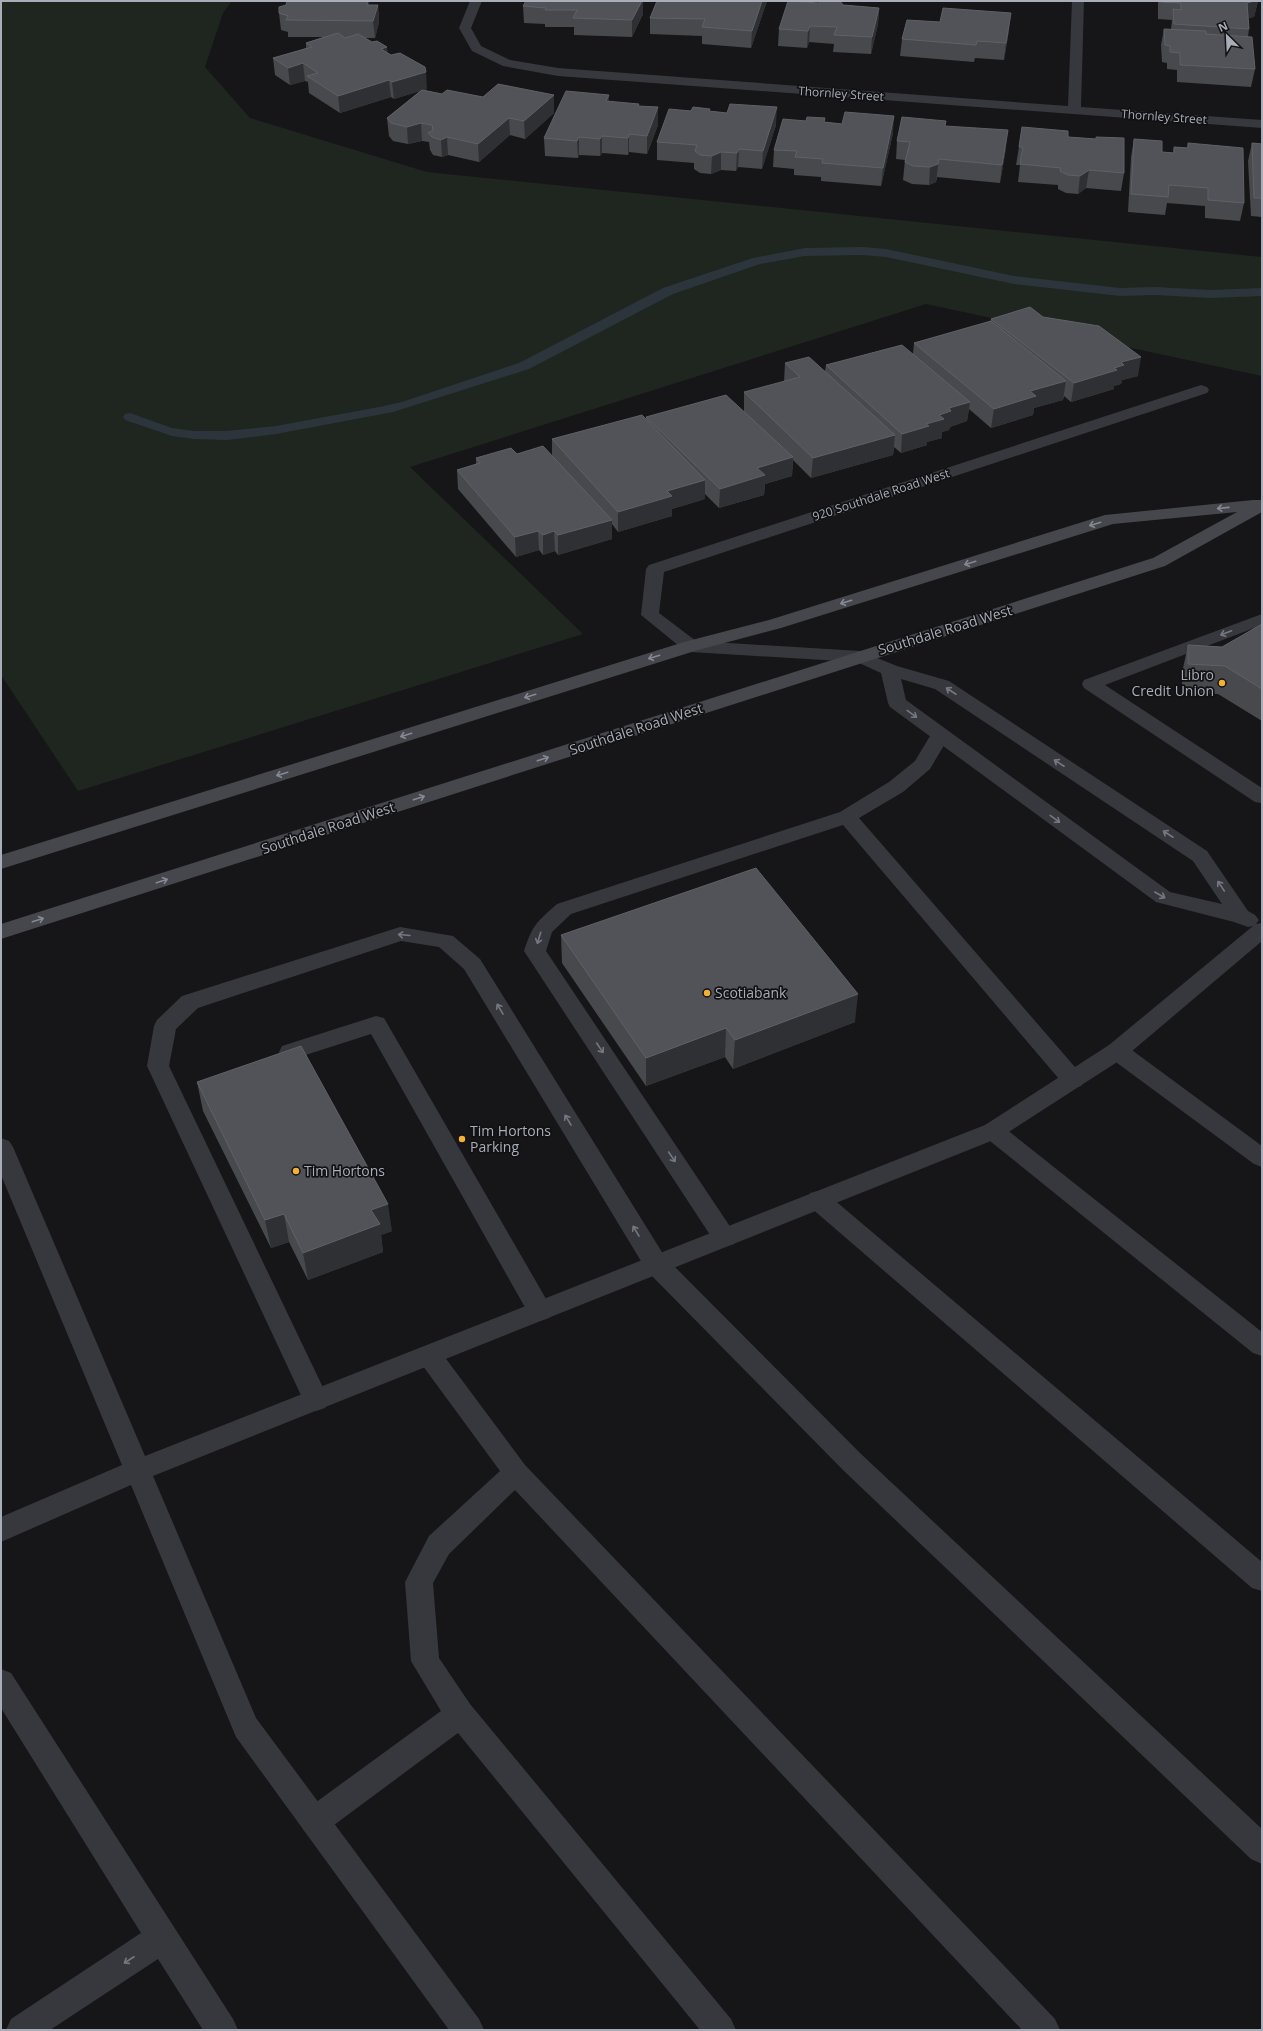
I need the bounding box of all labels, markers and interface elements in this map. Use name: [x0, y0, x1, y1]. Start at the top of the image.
north arrow: [1207, 16, 1247, 56]
text: N: [1216, 18, 1230, 35]
street label: Thornley Street: [798, 82, 884, 105]
street label: Thornley Street: [1121, 105, 1207, 128]
street label: 920 Southdale Road West: [810, 464, 951, 525]
one-way arrow: [1217, 505, 1230, 512]
one-way arrow: [1089, 521, 1101, 529]
one-way arrow: [964, 560, 977, 567]
one-way arrow: [840, 599, 853, 606]
street label: Southdale Road West: [876, 600, 1014, 659]
one-way arrow: [1220, 630, 1232, 638]
one-way arrow: [648, 654, 660, 662]
place label: Libro Credit Union: [1132, 665, 1214, 700]
marker: Libro Credit Union: [1217, 678, 1227, 688]
one-way arrow: [945, 687, 956, 695]
one-way arrow: [524, 693, 536, 701]
street label: Southdale Road West: [567, 698, 705, 759]
one-way arrow: [906, 710, 917, 718]
one-way arrow: [400, 732, 413, 739]
one-way arrow: [536, 755, 549, 762]
one-way arrow: [1054, 759, 1065, 767]
one-way arrow: [276, 771, 289, 778]
one-way arrow: [413, 794, 425, 802]
street label: Southdale Road West: [259, 797, 397, 858]
one-way arrow: [1049, 815, 1060, 823]
one-way arrow: [1162, 830, 1173, 838]
one-way arrow: [155, 877, 168, 884]
one-way arrow: [1217, 881, 1225, 892]
one-way arrow: [1154, 891, 1166, 899]
one-way arrow: [32, 916, 45, 923]
one-way arrow: [398, 932, 411, 939]
one-way arrow: [535, 932, 542, 945]
place label: Scotiabank: [715, 983, 787, 1002]
marker: Scotiabank: [702, 988, 712, 998]
one-way arrow: [496, 1003, 504, 1015]
one-way arrow: [596, 1042, 604, 1053]
one-way arrow: [564, 1114, 572, 1126]
place label: Tim Hortons Parking: [470, 1121, 551, 1156]
marker: Tim Hortons Parking: [457, 1134, 467, 1144]
one-way arrow: [668, 1151, 676, 1162]
place label: Tim Hortons: [304, 1161, 385, 1180]
marker: Tim Hortons: [291, 1166, 301, 1176]
one-way arrow: [632, 1226, 640, 1237]
one-way arrow: [123, 1956, 135, 1964]

